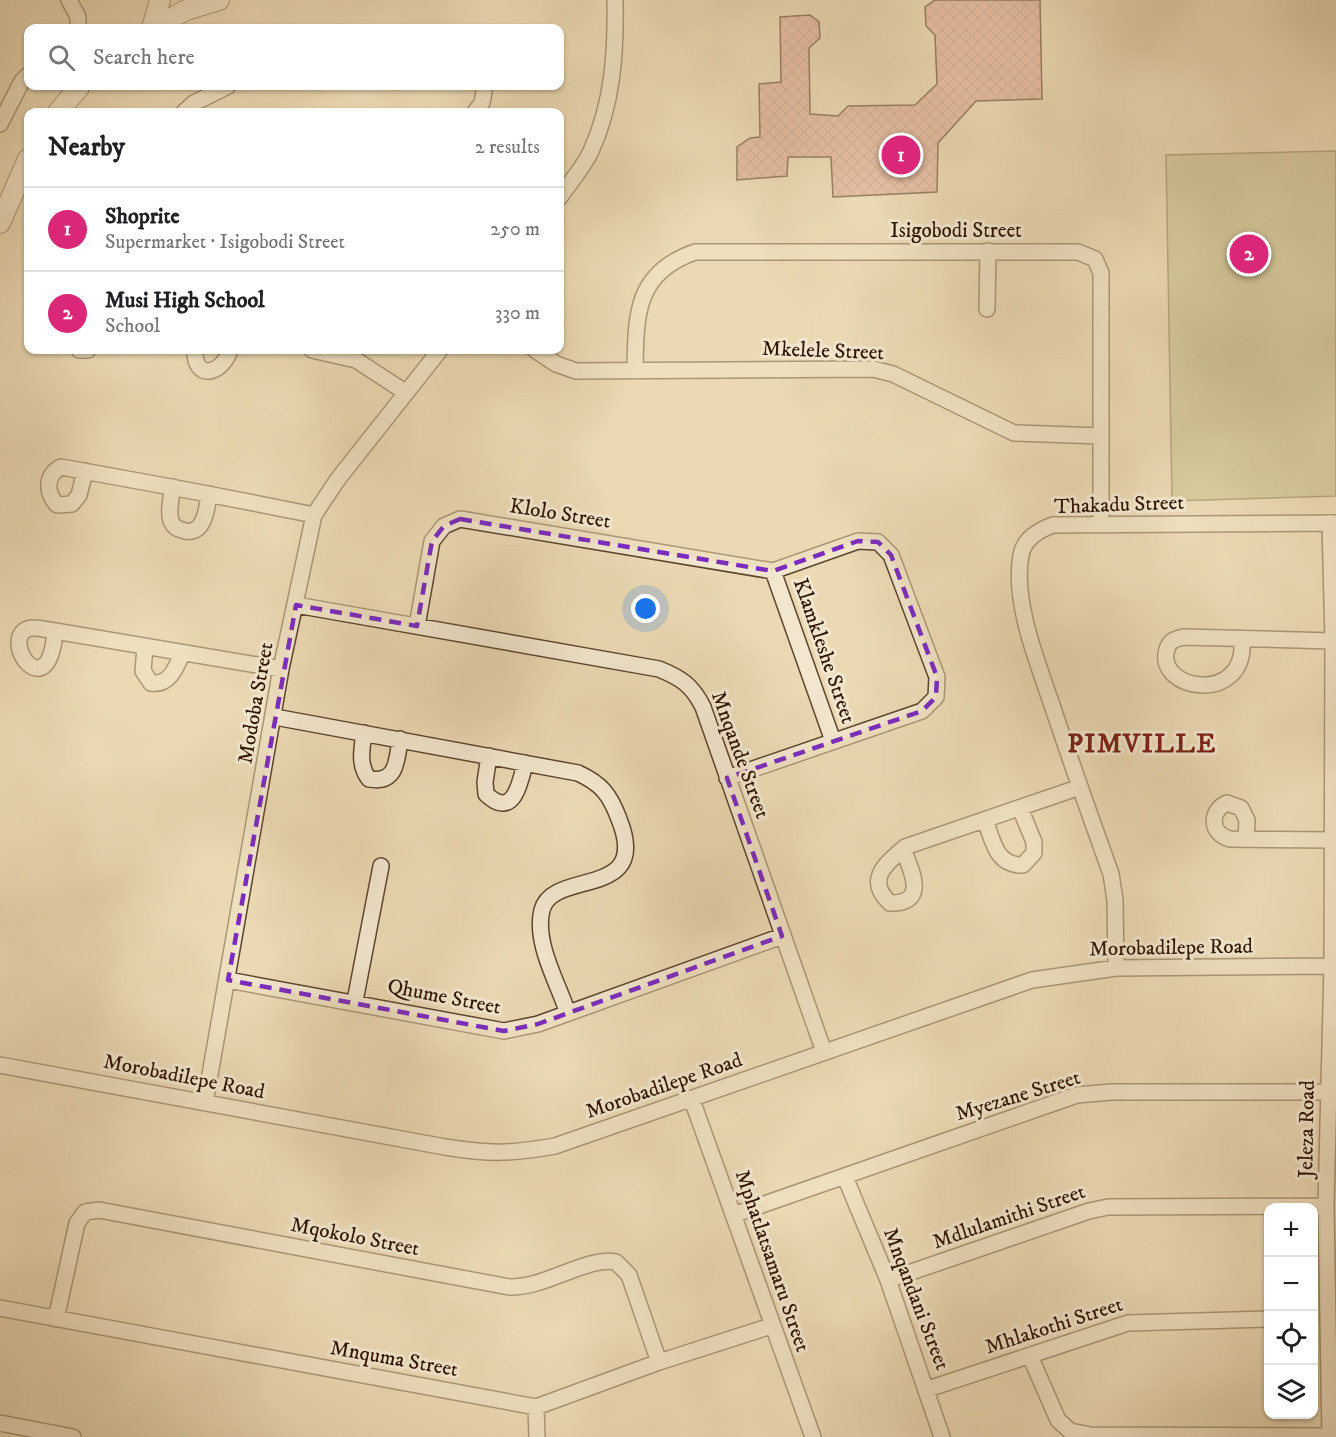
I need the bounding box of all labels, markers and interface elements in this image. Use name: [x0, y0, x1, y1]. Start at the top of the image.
search box: [24, 24, 564, 90]
icon: search: [45, 41, 78, 74]
text: Search here: [93, 44, 195, 71]
text: Nearby: [48, 131, 125, 164]
pin: 1: [882, 132, 920, 178]
text: 2 results: [475, 135, 540, 160]
text: Shoprite: [105, 203, 180, 230]
text: 1: [64, 217, 71, 242]
text: 250 m: [490, 217, 540, 242]
street label: Isigobodi Street: [890, 218, 1022, 244]
text: Supermarket · Isigobodi Street: [105, 230, 345, 255]
pin: 2: [1230, 232, 1268, 276]
text: Musi High School: [105, 287, 265, 314]
text: 2: [63, 301, 72, 326]
text: 330 m: [495, 301, 540, 326]
text: School: [105, 314, 160, 339]
street label: Mkelele Street: [762, 336, 885, 366]
street label: Thakadu Street: [1054, 490, 1185, 520]
street label: Klolo Street: [508, 493, 613, 535]
street label: Klamkleshe Street: [787, 575, 861, 727]
your location: [631, 594, 660, 623]
street label: Modoba Street: [233, 640, 280, 766]
street label: Mnqande Street: [705, 688, 775, 822]
district label: PIMVILLE: [1067, 727, 1217, 761]
street label: Morobadilepe Road: [1089, 934, 1254, 962]
street label: Qhume Street: [385, 973, 503, 1021]
street label: Morobadilepe Road: [582, 1047, 746, 1125]
street label: Morobadilepe Road: [101, 1049, 267, 1105]
street label: Myezane Street: [952, 1065, 1084, 1127]
street label: Jeleza Road: [1293, 1079, 1321, 1180]
street label: Mphatlatsamaru Street: [729, 1167, 815, 1356]
street label: Mdlulamithi Street: [929, 1179, 1089, 1255]
map controls: [1264, 1203, 1318, 1419]
button: +: [1264, 1203, 1318, 1257]
street label: Mqokolo Street: [289, 1212, 422, 1262]
street label: Mnqandani Street: [877, 1224, 955, 1374]
button: −: [1264, 1257, 1318, 1311]
street label: Mhlakothi Street: [982, 1291, 1126, 1360]
button: locate: [1264, 1311, 1318, 1365]
street label: Mnquma Street: [328, 1335, 460, 1383]
button: layers: [1264, 1365, 1318, 1419]

